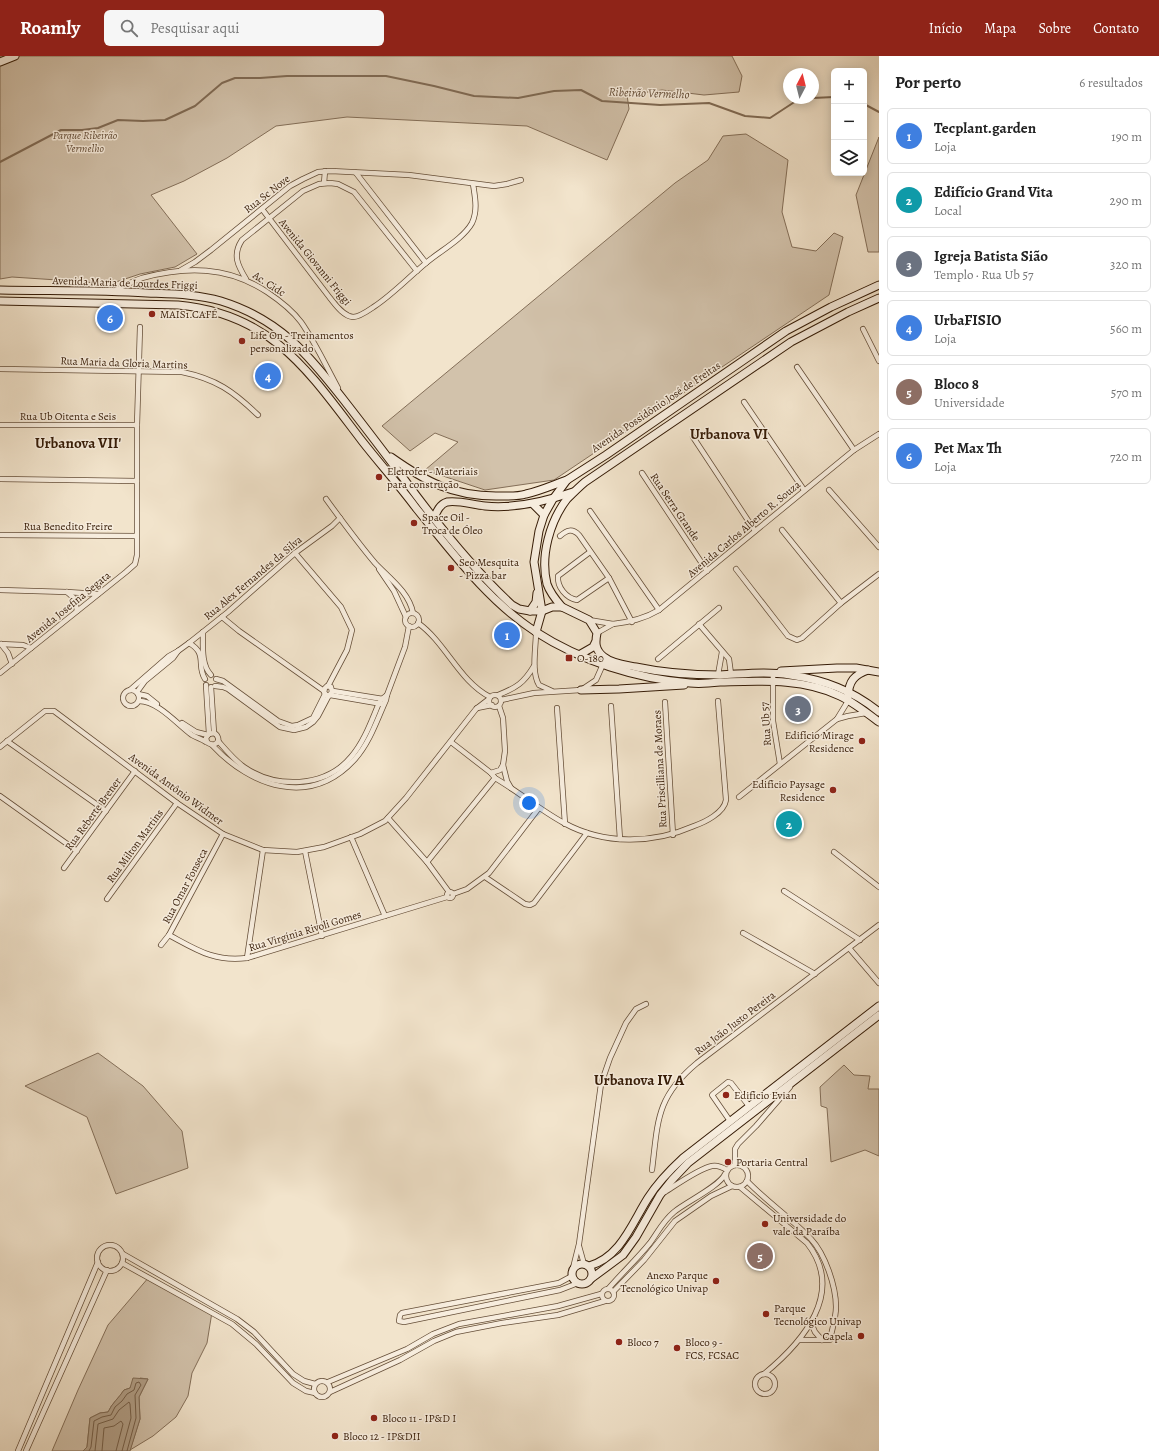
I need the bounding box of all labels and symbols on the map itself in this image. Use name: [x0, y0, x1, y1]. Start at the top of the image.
north arrow: [783, 68, 819, 104]
water label: Ribeirão Vermelho: [608, 84, 690, 102]
park label: Parque Ribeirão Vermelho: [53, 128, 118, 156]
street label: Rua Sc Nove: [241, 171, 293, 217]
street label: Avenida Giovanni Friggi: [275, 215, 355, 309]
street label: Ac. Cidc: [249, 267, 289, 300]
street label: Avenida Maria de Lourdes Friggi: [51, 273, 198, 293]
pin: 6: [97, 303, 123, 333]
place label: MAIS1.CAFÉ: [160, 307, 218, 322]
marker: MAIS1.CAFÉ: [147, 309, 157, 319]
place label: Life On - Treinamentos personalizado: [250, 328, 354, 356]
marker: Life On - Treinamentos personalizado: [237, 336, 247, 346]
street label: Rua Maria da Gloria Martins: [60, 353, 188, 373]
street label: Avenida Possidônio José de Freitas: [587, 358, 724, 457]
pin: 4: [255, 361, 281, 391]
street label: Rua Ub Oitenta e Seis: [20, 409, 116, 424]
district label: Urbanova VI: [690, 424, 768, 444]
district label: Urbanova VII': [35, 433, 121, 453]
place label: Eletrofer - Materiais para construção: [387, 464, 478, 492]
street label: Rua Serra Grande: [647, 470, 703, 544]
marker: Eletrofer - Materiais para construção: [374, 472, 384, 482]
street label: Avenida Carlos Alberto R. Souza: [684, 477, 804, 581]
place label: Space Oil - Troca de Óleo: [422, 510, 483, 538]
marker: Space Oil - Troca de Óleo: [409, 518, 419, 528]
street label: Rua Benedito Freire: [24, 519, 112, 534]
street label: Rua Alex Fernandes da Silva: [201, 532, 306, 624]
place label: Seo Mesquita - Pizza bar: [459, 555, 520, 583]
marker: Seo Mesquita - Pizza bar: [446, 563, 456, 573]
street label: Avenida Josefina Segata: [21, 567, 114, 647]
pin: 1: [494, 620, 520, 650]
place label: O-180: [577, 651, 604, 666]
marker: O-180: [564, 653, 574, 663]
pin: 3: [785, 694, 811, 724]
street label: Rua Ub 57: [757, 701, 775, 747]
street label: Rua Priscilliana de Moraes: [649, 710, 671, 828]
place label: Edifício Mirage Residence: [785, 728, 854, 756]
marker: Edifício Mirage Residence: [857, 736, 867, 746]
street label: Avenida Antônio Widmer: [125, 749, 226, 828]
street label: Rua Reberte Brener: [61, 774, 125, 854]
place label: Edifício Paysage Residence: [752, 777, 825, 805]
marker: Edifício Paysage Residence: [828, 785, 838, 795]
your location: [519, 793, 539, 813]
street label: Rua Milton Martins: [103, 806, 167, 886]
pin: 2: [776, 809, 802, 839]
street label: Rua Omar Fonseca: [159, 845, 212, 926]
street label: Rua Virgínia Rivoli Gomes: [247, 907, 363, 955]
street label: Rua João Justo Pereira: [691, 987, 779, 1058]
district label: Urbanova IV A: [594, 1070, 685, 1090]
place label: Edifício Evian: [734, 1088, 797, 1103]
marker: Edifício Evian: [721, 1090, 731, 1100]
place label: Portaria Central: [736, 1155, 808, 1170]
marker: Portaria Central: [723, 1157, 733, 1167]
place label: Universidade do vale da Paraíba: [772, 1211, 847, 1239]
marker: Universidade do vale da Paraíba: [760, 1219, 770, 1229]
pin: 5: [747, 1241, 773, 1271]
place label: Anexo Parque Tecnológico Univap: [621, 1268, 708, 1296]
marker: Anexo Parque Tecnológico Univap: [711, 1276, 721, 1286]
place label: Parque Tecnológico Univap: [774, 1301, 862, 1329]
marker: Parque Tecnológico Univap: [761, 1309, 771, 1319]
place label: Capela: [822, 1329, 854, 1344]
marker: Capela: [856, 1331, 866, 1341]
place label: Bloco 7: [627, 1335, 659, 1350]
place label: Bloco 9 - FCS, FCSAC: [685, 1335, 739, 1363]
marker: Bloco 7: [614, 1337, 624, 1347]
marker: Bloco 9 - FCS, FCSAC: [672, 1343, 682, 1353]
place label: Bloco 11 - IP&D I: [382, 1411, 456, 1426]
marker: Bloco 11 - IP&D I: [369, 1413, 379, 1423]
place label: Bloco 12 - IP&DII: [343, 1429, 420, 1444]
marker: Bloco 12 - IP&DII: [330, 1431, 340, 1441]

